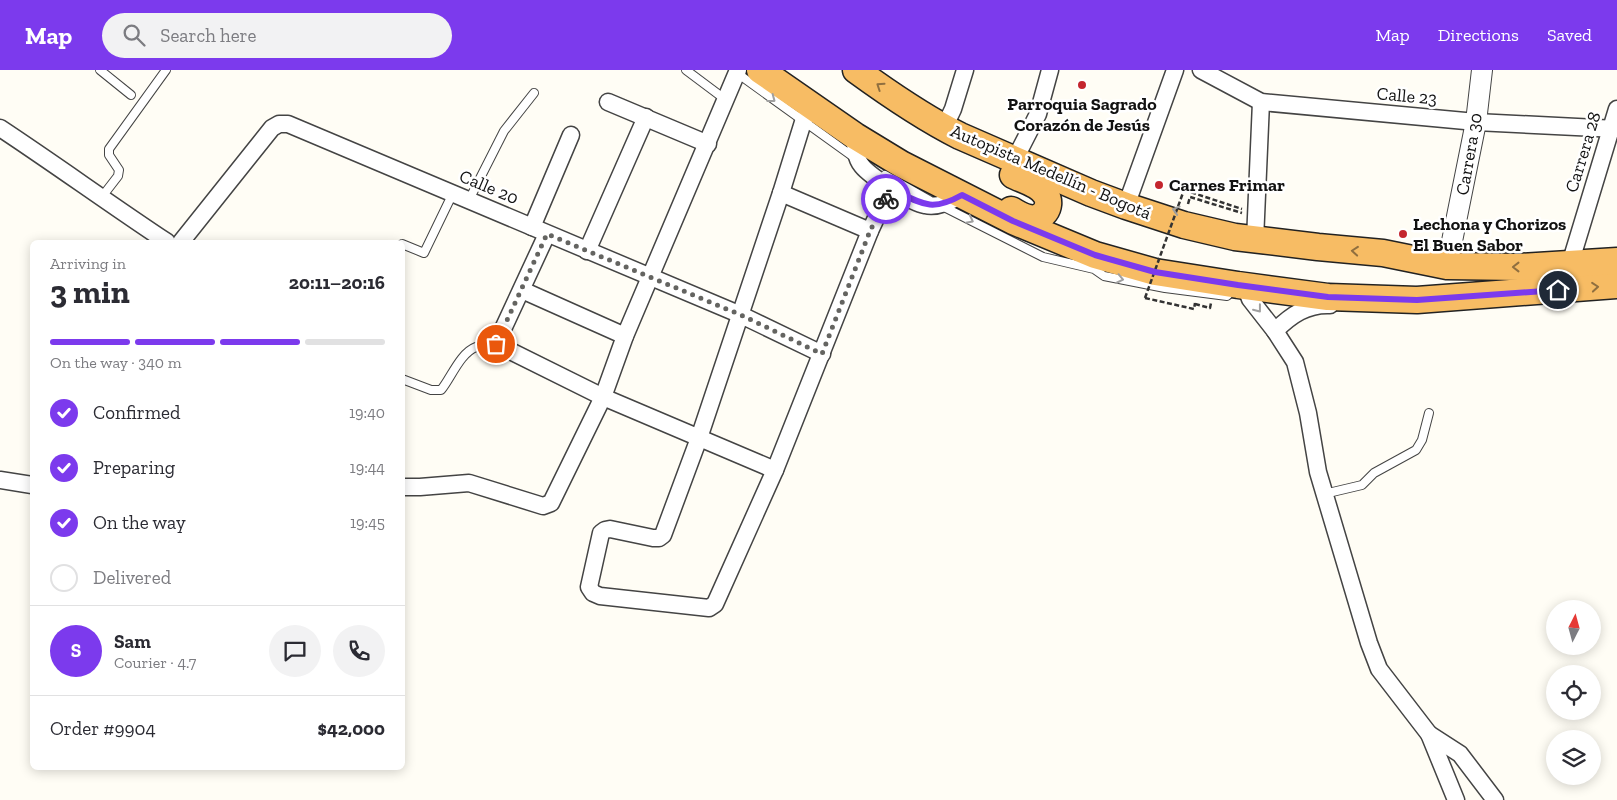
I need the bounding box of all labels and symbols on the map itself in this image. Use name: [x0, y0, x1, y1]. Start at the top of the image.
marker: Parroquia Sagrado Corazón de Jesús: [1076, 79, 1088, 91]
street label: Calle 23: [1376, 82, 1438, 110]
one-way arrow: [876, 83, 885, 93]
one-way arrow: [766, 93, 776, 102]
place label: Parroquia Sagrado Corazón de Jesús: [1007, 93, 1157, 136]
street label: Carrera 28: [1560, 109, 1606, 195]
street label: Carrera 30: [1451, 111, 1487, 197]
street label: Autopista Medellín - Bogotá: [947, 120, 1155, 224]
street label: Calle 20: [456, 165, 522, 209]
courier: [861, 174, 911, 224]
place label: Carnes Frimar: [1169, 174, 1285, 196]
marker: Carnes Frimar: [1153, 179, 1165, 191]
one-way arrow: [1172, 205, 1181, 216]
place label: Lechona y Chorizos El Buen Sabor: [1413, 213, 1566, 256]
one-way arrow: [965, 214, 974, 224]
marker: Lechona y Chorizos El Buen Sabor: [1397, 228, 1409, 240]
one-way arrow: [1351, 246, 1359, 257]
one-way arrow: [1512, 262, 1520, 272]
pin: [1537, 269, 1579, 311]
one-way arrow: [1116, 273, 1125, 284]
one-way arrow: [1591, 281, 1599, 292]
one-way arrow: [1253, 304, 1262, 313]
pin: [475, 323, 517, 365]
north arrow: [1546, 600, 1601, 655]

